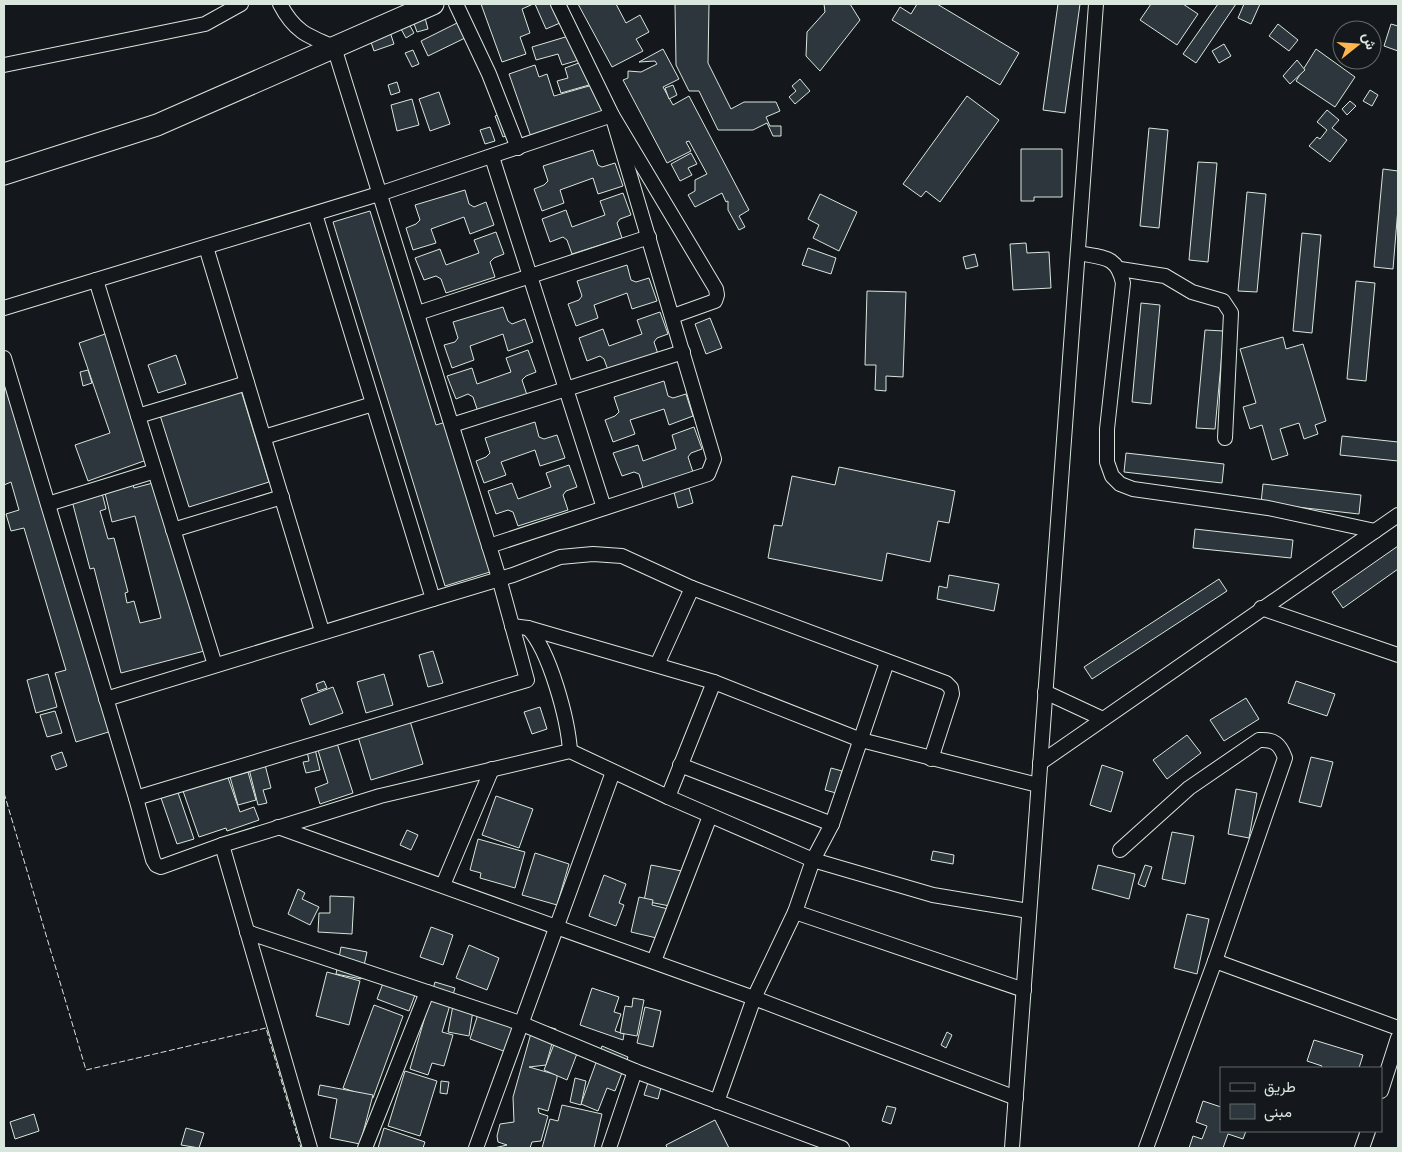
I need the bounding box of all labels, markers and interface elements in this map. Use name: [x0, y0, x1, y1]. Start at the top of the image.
north arrow: [1332, 20, 1382, 70]
text: ش: [1358, 30, 1382, 52]
legend: [1220, 1067, 1382, 1132]
text: طريق: [1264, 1076, 1296, 1097]
text: مبنى: [1264, 1101, 1292, 1122]

